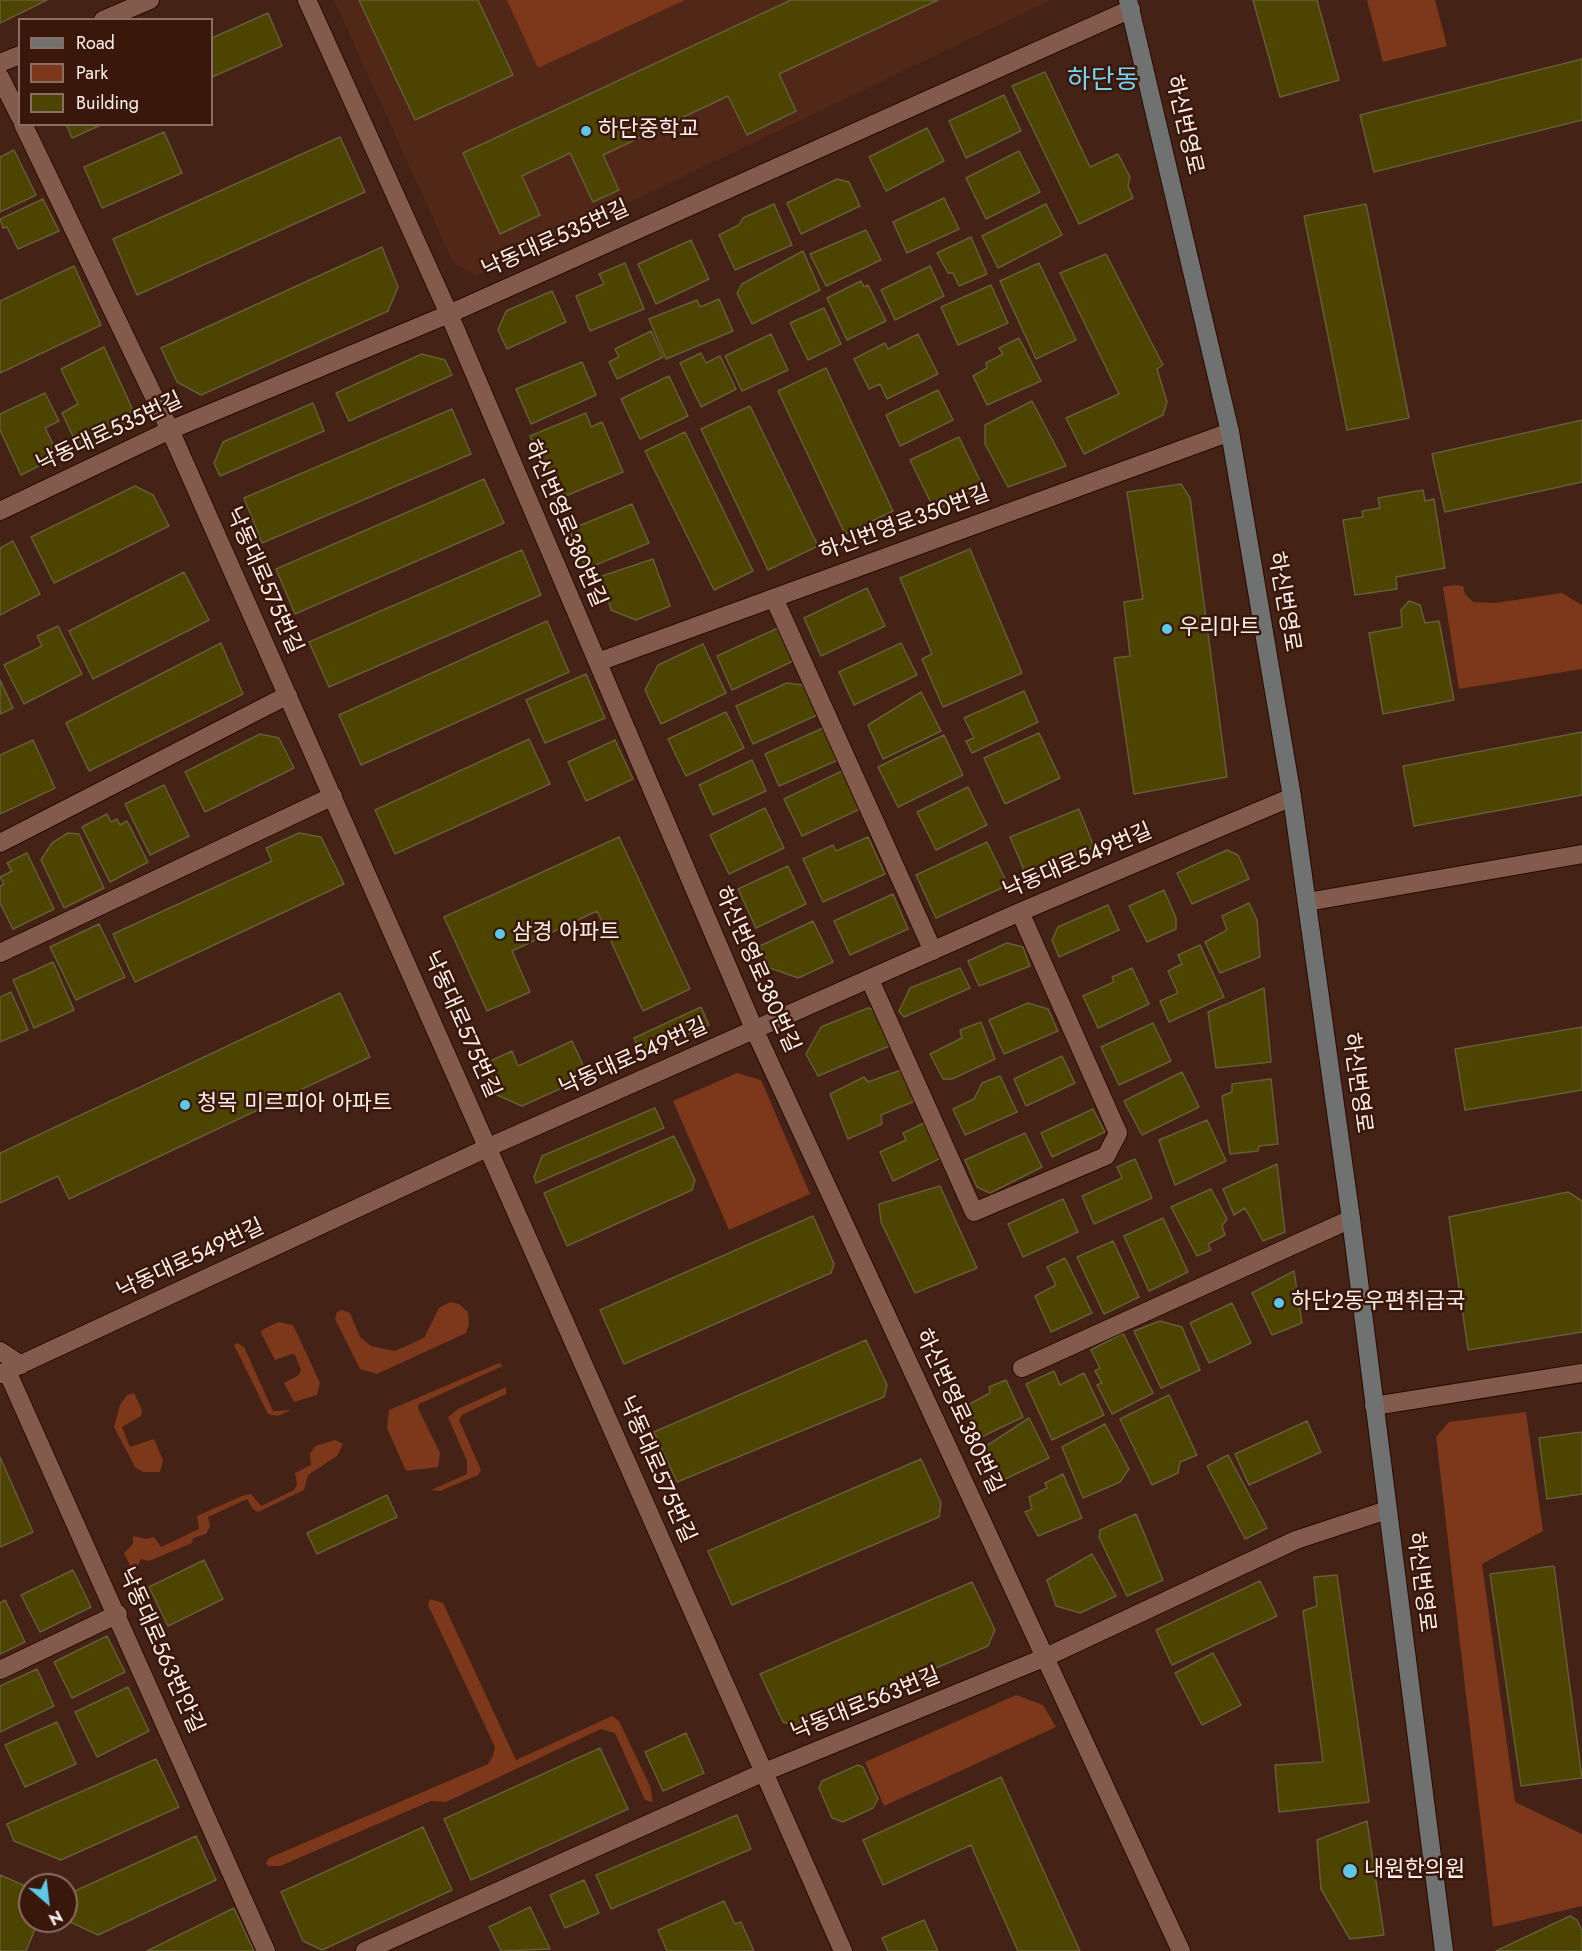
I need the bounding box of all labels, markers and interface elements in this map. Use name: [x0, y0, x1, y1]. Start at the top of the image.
legend: [18, 18, 213, 126]
text: Road: [76, 30, 115, 56]
text: Park: [76, 60, 108, 86]
district label: 하단동: [1067, 66, 1139, 98]
street label: 하신번영로: [1159, 73, 1207, 177]
text: Building: [76, 90, 139, 116]
place label: 하단중학교: [598, 118, 699, 144]
marker: 하단중학교: [579, 124, 593, 138]
street label: 낙동대로535번길: [478, 196, 634, 284]
street label: 낙동대로535번길: [33, 388, 187, 478]
street label: 하신번영로380번길: [517, 437, 611, 611]
street label: 하신번영로350번길: [816, 481, 994, 567]
street label: 낙동대로575번길: [219, 504, 307, 658]
street label: 하신번영로: [1261, 550, 1305, 654]
place label: 우리마트: [1179, 616, 1260, 642]
marker: 우리마트: [1160, 622, 1174, 636]
street label: 낙동대로549번길: [1000, 819, 1156, 905]
street label: 하신번영로380번길: [708, 883, 804, 1057]
place label: 삼경 아파트: [512, 921, 620, 947]
marker: 삼경 아파트: [493, 927, 507, 941]
street label: 낙동대로575번길: [417, 948, 505, 1102]
street label: 낙동대로549번길: [556, 1014, 712, 1102]
street label: 하신번영로: [1336, 1031, 1376, 1135]
place label: 청목 미르피아 아파트: [197, 1092, 392, 1118]
marker: 청목 미르피아 아파트: [178, 1098, 192, 1112]
street label: 낙동대로549번길: [113, 1214, 269, 1306]
place label: 하단2동우편취급국: [1291, 1290, 1465, 1316]
marker: 하단2동우편취급국: [1272, 1296, 1286, 1310]
street label: 하신번영로380번길: [908, 1325, 1008, 1499]
street label: 낙동대로575번길: [612, 1393, 700, 1547]
street label: 하신번영로: [1401, 1530, 1439, 1634]
street label: 낙동대로563번안길: [112, 1564, 208, 1738]
street label: 낙동대로563번길: [788, 1663, 944, 1747]
place label: 내원한의원: [1364, 1858, 1465, 1884]
marker: 내원한의원: [1341, 1862, 1359, 1880]
north arrow: [18, 1873, 78, 1933]
text: N: [45, 1904, 67, 1931]

